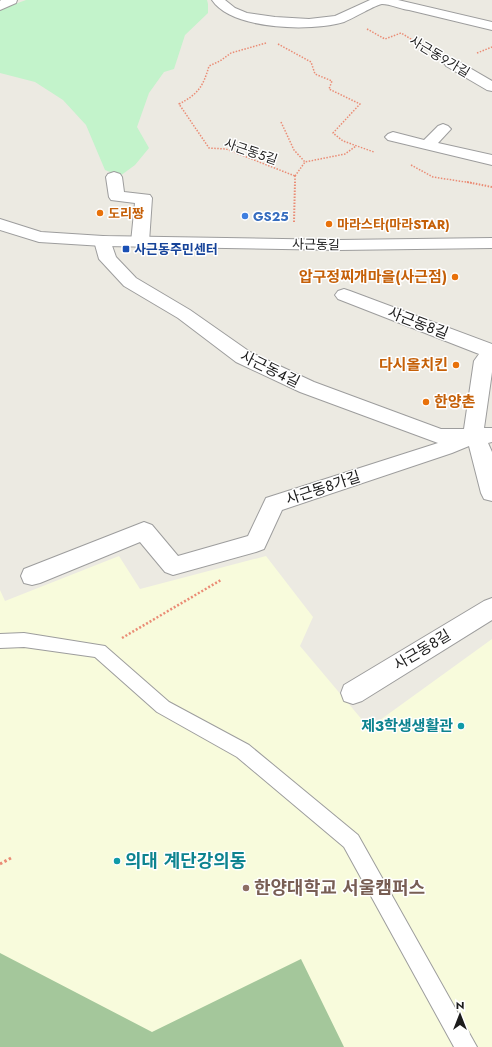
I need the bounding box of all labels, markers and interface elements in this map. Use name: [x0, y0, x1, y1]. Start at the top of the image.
street label: 사근동9가길: [406, 31, 473, 82]
street label: 사근동5길: [222, 134, 280, 169]
place label: 도리짱: [108, 204, 144, 223]
place label: GS25: [253, 207, 289, 226]
marker: 도리짱: [95, 208, 105, 218]
marker: GS25: [240, 211, 250, 221]
place label: 마라스타(마라STAR): [337, 215, 450, 234]
marker: 마라스타(마라STAR): [324, 219, 334, 229]
street label: 사근동길: [292, 235, 340, 254]
place label: 사근동주민센터: [134, 240, 218, 259]
marker: 사근동주민센터: [121, 244, 131, 254]
place label: 압구정찌개마을(사근점): [299, 266, 447, 288]
marker: 압구정찌개마을(사근점): [450, 272, 460, 282]
street label: 사근동8길: [384, 301, 452, 345]
street label: 사근동4길: [236, 345, 304, 393]
place label: 다시올치킨: [379, 354, 448, 376]
marker: 다시올치킨: [451, 360, 461, 370]
place label: 한양촌: [434, 391, 476, 413]
marker: 한양촌: [421, 397, 431, 407]
street label: 사근동8가길: [283, 466, 363, 510]
street label: 사근동8길: [389, 624, 455, 676]
place label: 제3학생생활관: [361, 715, 453, 737]
marker: 제3학생생활관: [456, 721, 466, 731]
place label: 의대 계단강의동: [125, 848, 246, 874]
marker: 의대 계단강의동: [112, 856, 122, 866]
place label: 한양대학교 서울캠퍼스: [254, 875, 425, 901]
marker: 한양대학교 서울캠퍼스: [241, 883, 251, 893]
north arrow: [440, 995, 480, 1035]
text: N: [456, 997, 464, 1013]

